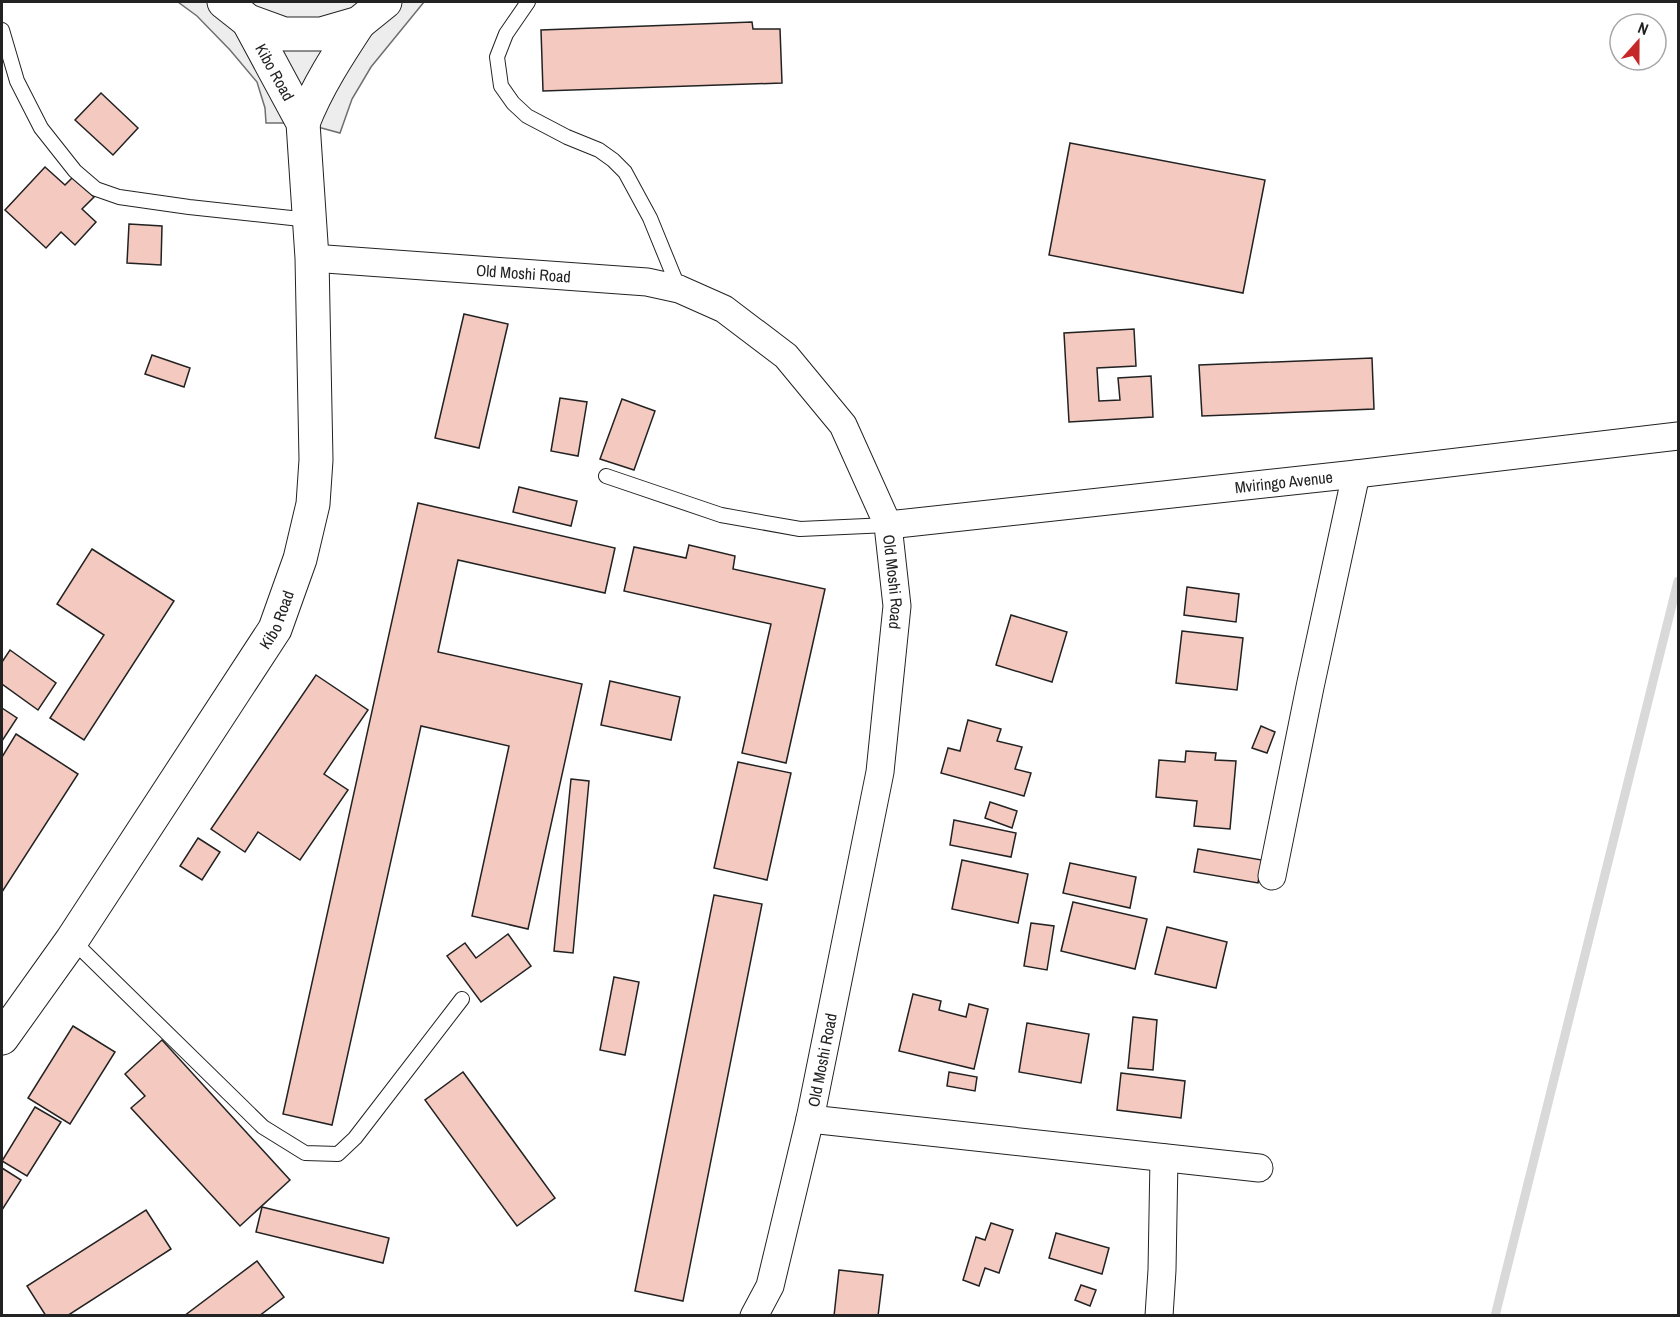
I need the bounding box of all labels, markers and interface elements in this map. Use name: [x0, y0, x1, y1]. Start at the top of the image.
north arrow: [1608, 12, 1668, 72]
text: N: [1635, 16, 1652, 40]
street label: Kibo Road: [250, 40, 300, 104]
street label: Old Moshi Road: [475, 259, 572, 288]
street label: Mviringo Avenue: [1234, 466, 1334, 498]
street label: Old Moshi Road: [878, 533, 908, 630]
street label: Kibo Road: [254, 587, 299, 653]
street label: Old Moshi Road: [802, 1011, 842, 1109]

